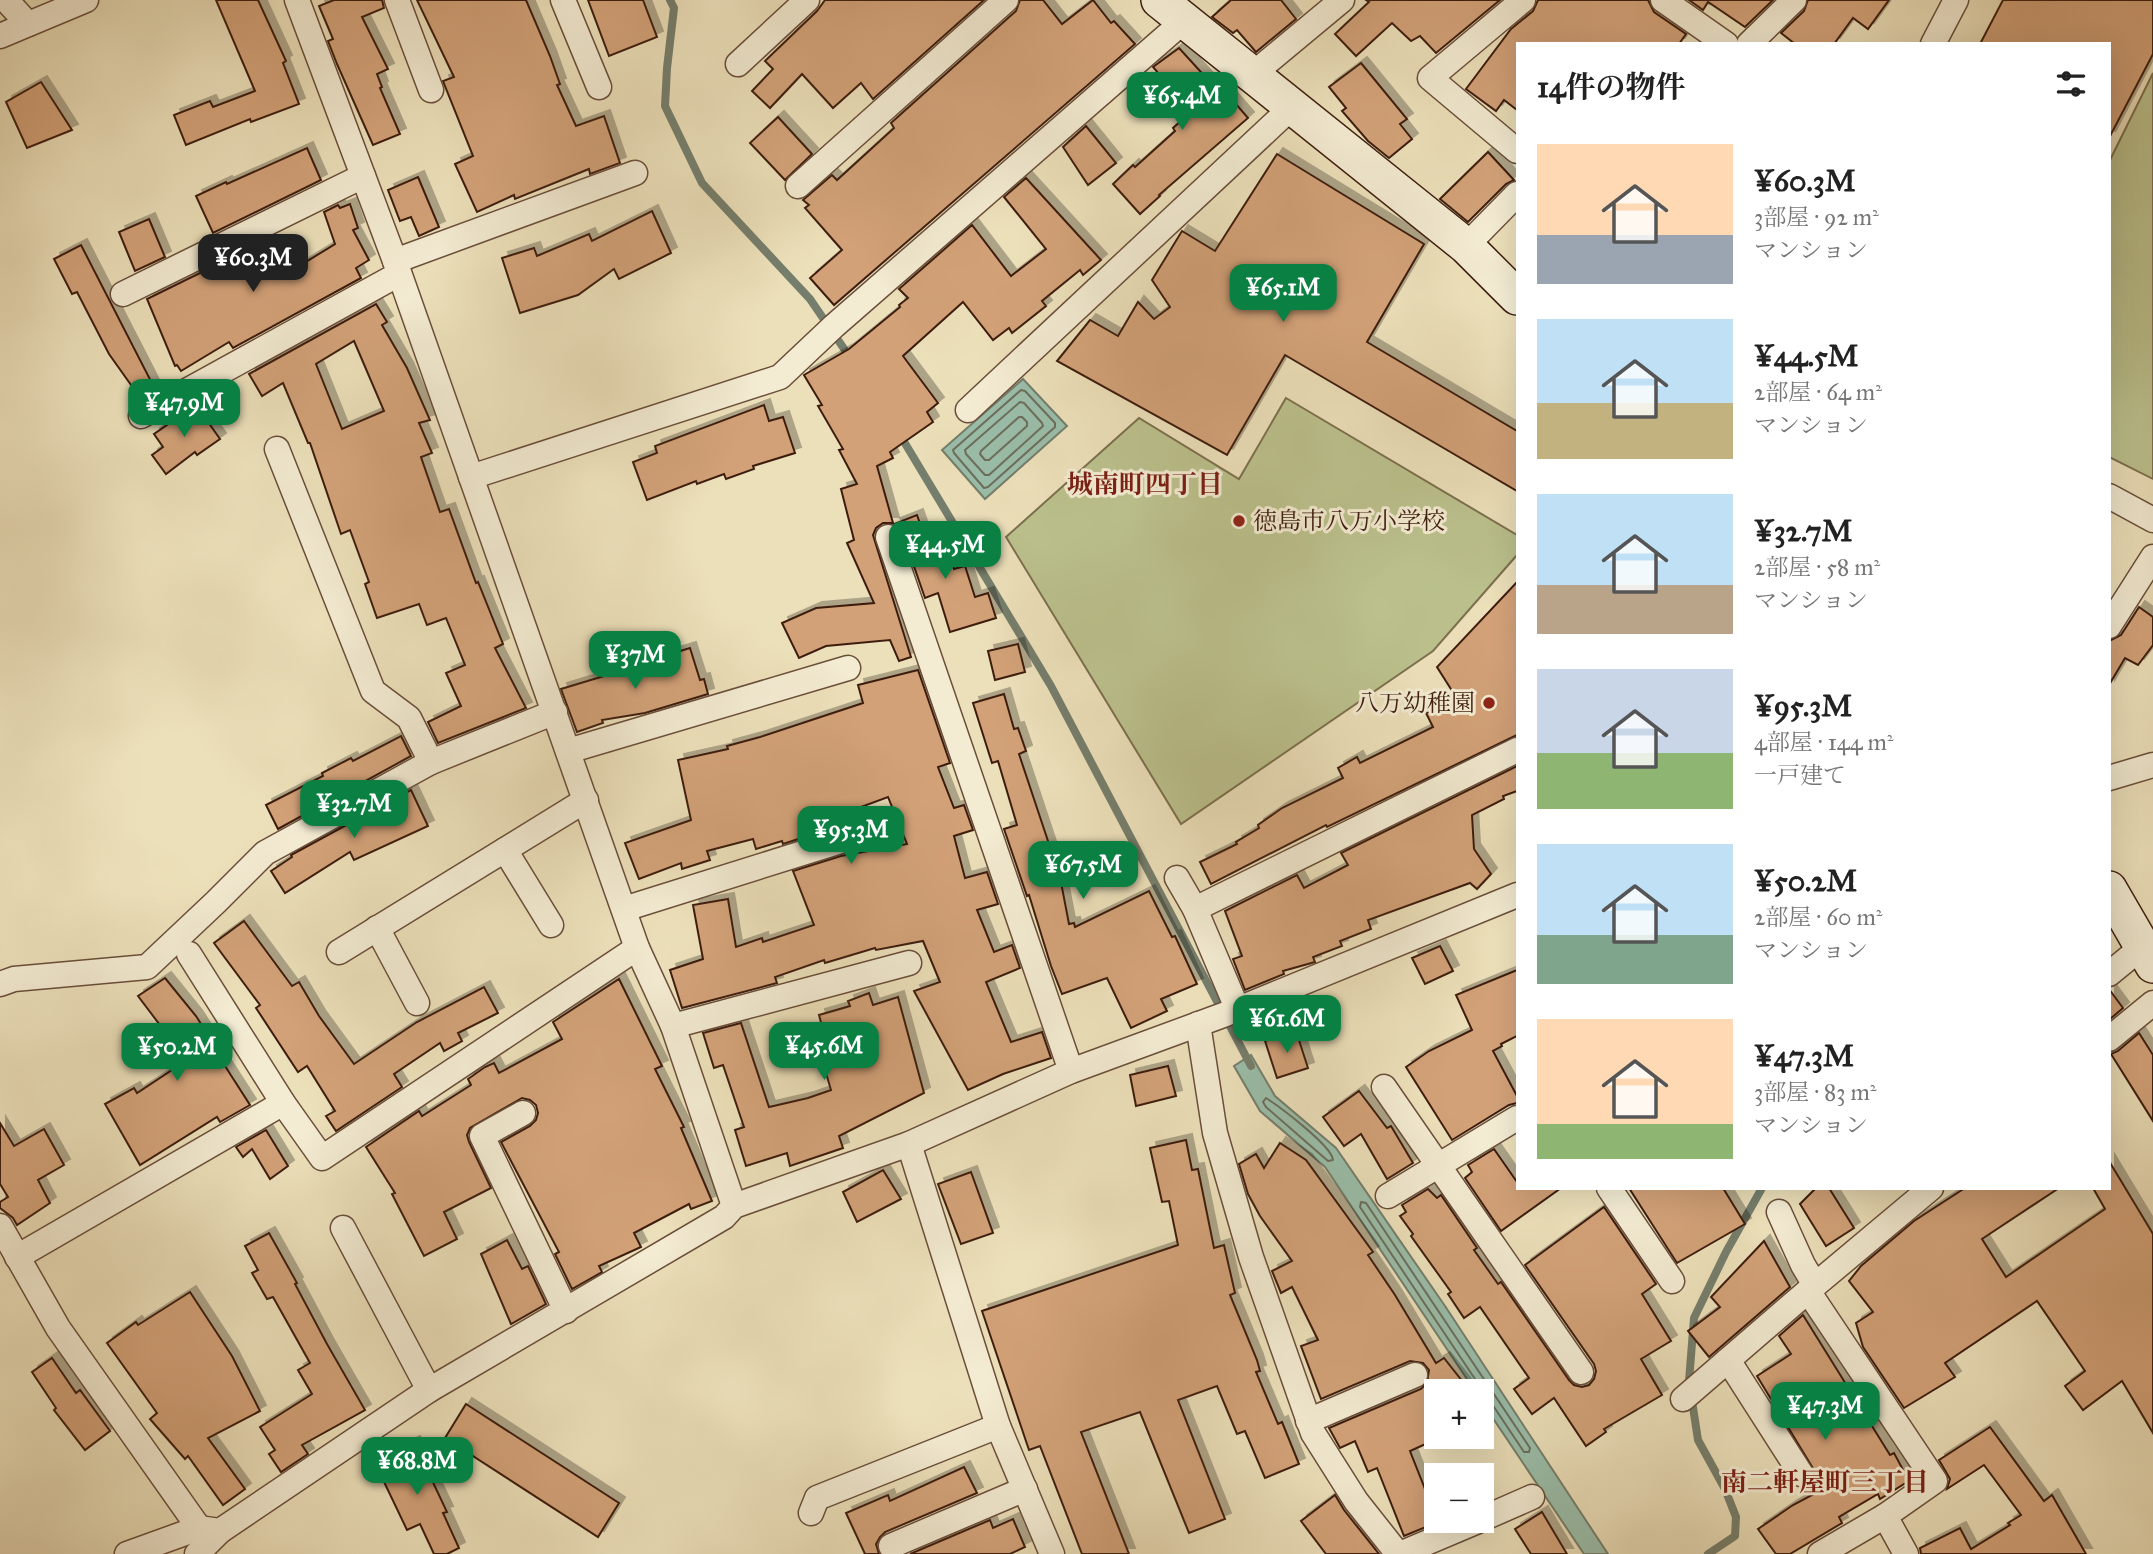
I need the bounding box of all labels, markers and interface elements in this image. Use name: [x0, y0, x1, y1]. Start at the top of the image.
icon: filters: [2052, 65, 2090, 103]
text: 14件の物件: [1537, 69, 1686, 105]
pin: ¥65.4M: [1125, 72, 1239, 132]
text: ¥65.4M: [1143, 81, 1221, 109]
text: ¥60.3M: [1754, 163, 1856, 199]
icon: home: [1593, 172, 1677, 256]
text: 3部屋 · 92 m²: [1754, 203, 1879, 231]
pin: ¥60.3M: [196, 234, 310, 294]
text: マンション: [1754, 236, 1868, 264]
text: ¥60.3M: [214, 243, 292, 271]
pin: ¥65.1M: [1226, 264, 1340, 324]
text: ¥65.1M: [1246, 273, 1320, 301]
text: ¥44.5M: [1754, 338, 1859, 374]
icon: home: [1593, 347, 1677, 431]
text: 2部屋 · 64 m²: [1754, 378, 1882, 406]
pin: ¥47.9M: [127, 380, 241, 439]
text: ¥47.9M: [144, 388, 224, 416]
text: マンション: [1754, 411, 1868, 439]
district label: 城南町四丁目: [1067, 468, 1223, 500]
place label: 徳島市八万小学校: [1253, 506, 1445, 536]
marker: 徳島市八万小学校: [1231, 513, 1247, 529]
text: ¥32.7M: [1754, 513, 1852, 549]
pin: ¥44.5M: [888, 522, 1002, 581]
icon: home: [1593, 522, 1677, 606]
text: ¥44.5M: [905, 530, 985, 558]
text: 2部屋 · 58 m²: [1754, 553, 1880, 581]
text: マンション: [1754, 586, 1868, 614]
pin: ¥37M: [594, 632, 676, 691]
text: ¥37M: [605, 640, 665, 668]
place label: 八万幼稚園: [1355, 688, 1475, 718]
text: ¥95.3M: [1754, 688, 1852, 724]
marker: 八万幼稚園: [1481, 695, 1497, 711]
icon: home: [1593, 697, 1677, 781]
text: 4部屋 · 144 m²: [1754, 728, 1893, 756]
text: 一戸建て: [1754, 761, 1846, 789]
pin: ¥32.7M: [297, 780, 411, 840]
text: ¥32.7M: [316, 789, 392, 817]
pin: ¥95.3M: [794, 806, 908, 866]
text: ¥95.3M: [813, 815, 889, 843]
pin: ¥67.5M: [1026, 842, 1140, 901]
text: ¥67.5M: [1044, 850, 1122, 878]
text: ¥50.2M: [1754, 863, 1857, 899]
icon: home: [1593, 872, 1677, 956]
text: 2部屋 · 60 m²: [1754, 903, 1882, 931]
text: マンション: [1754, 936, 1868, 964]
pin: ¥61.6M: [1230, 996, 1344, 1055]
text: ¥61.6M: [1249, 1004, 1325, 1032]
pin: ¥45.6M: [767, 1023, 881, 1082]
pin: ¥50.2M: [120, 1024, 234, 1083]
text: ¥45.6M: [785, 1031, 863, 1059]
text: ¥50.2M: [137, 1032, 217, 1060]
text: ¥47.3M: [1754, 1038, 1854, 1074]
icon: home: [1593, 1047, 1677, 1131]
text: 3部屋 · 83 m²: [1754, 1078, 1877, 1106]
text: マンション: [1754, 1111, 1868, 1139]
map controls: [1424, 1379, 1494, 1533]
button: +: [1424, 1379, 1494, 1449]
pin: ¥47.3M: [1768, 1382, 1882, 1442]
text: ¥47.3M: [1787, 1391, 1863, 1419]
pin: ¥68.8M: [360, 1438, 474, 1497]
text: ¥68.8M: [377, 1446, 457, 1474]
button: −: [1424, 1463, 1494, 1533]
district label: 南二軒屋町三丁目: [1721, 1466, 1929, 1498]

